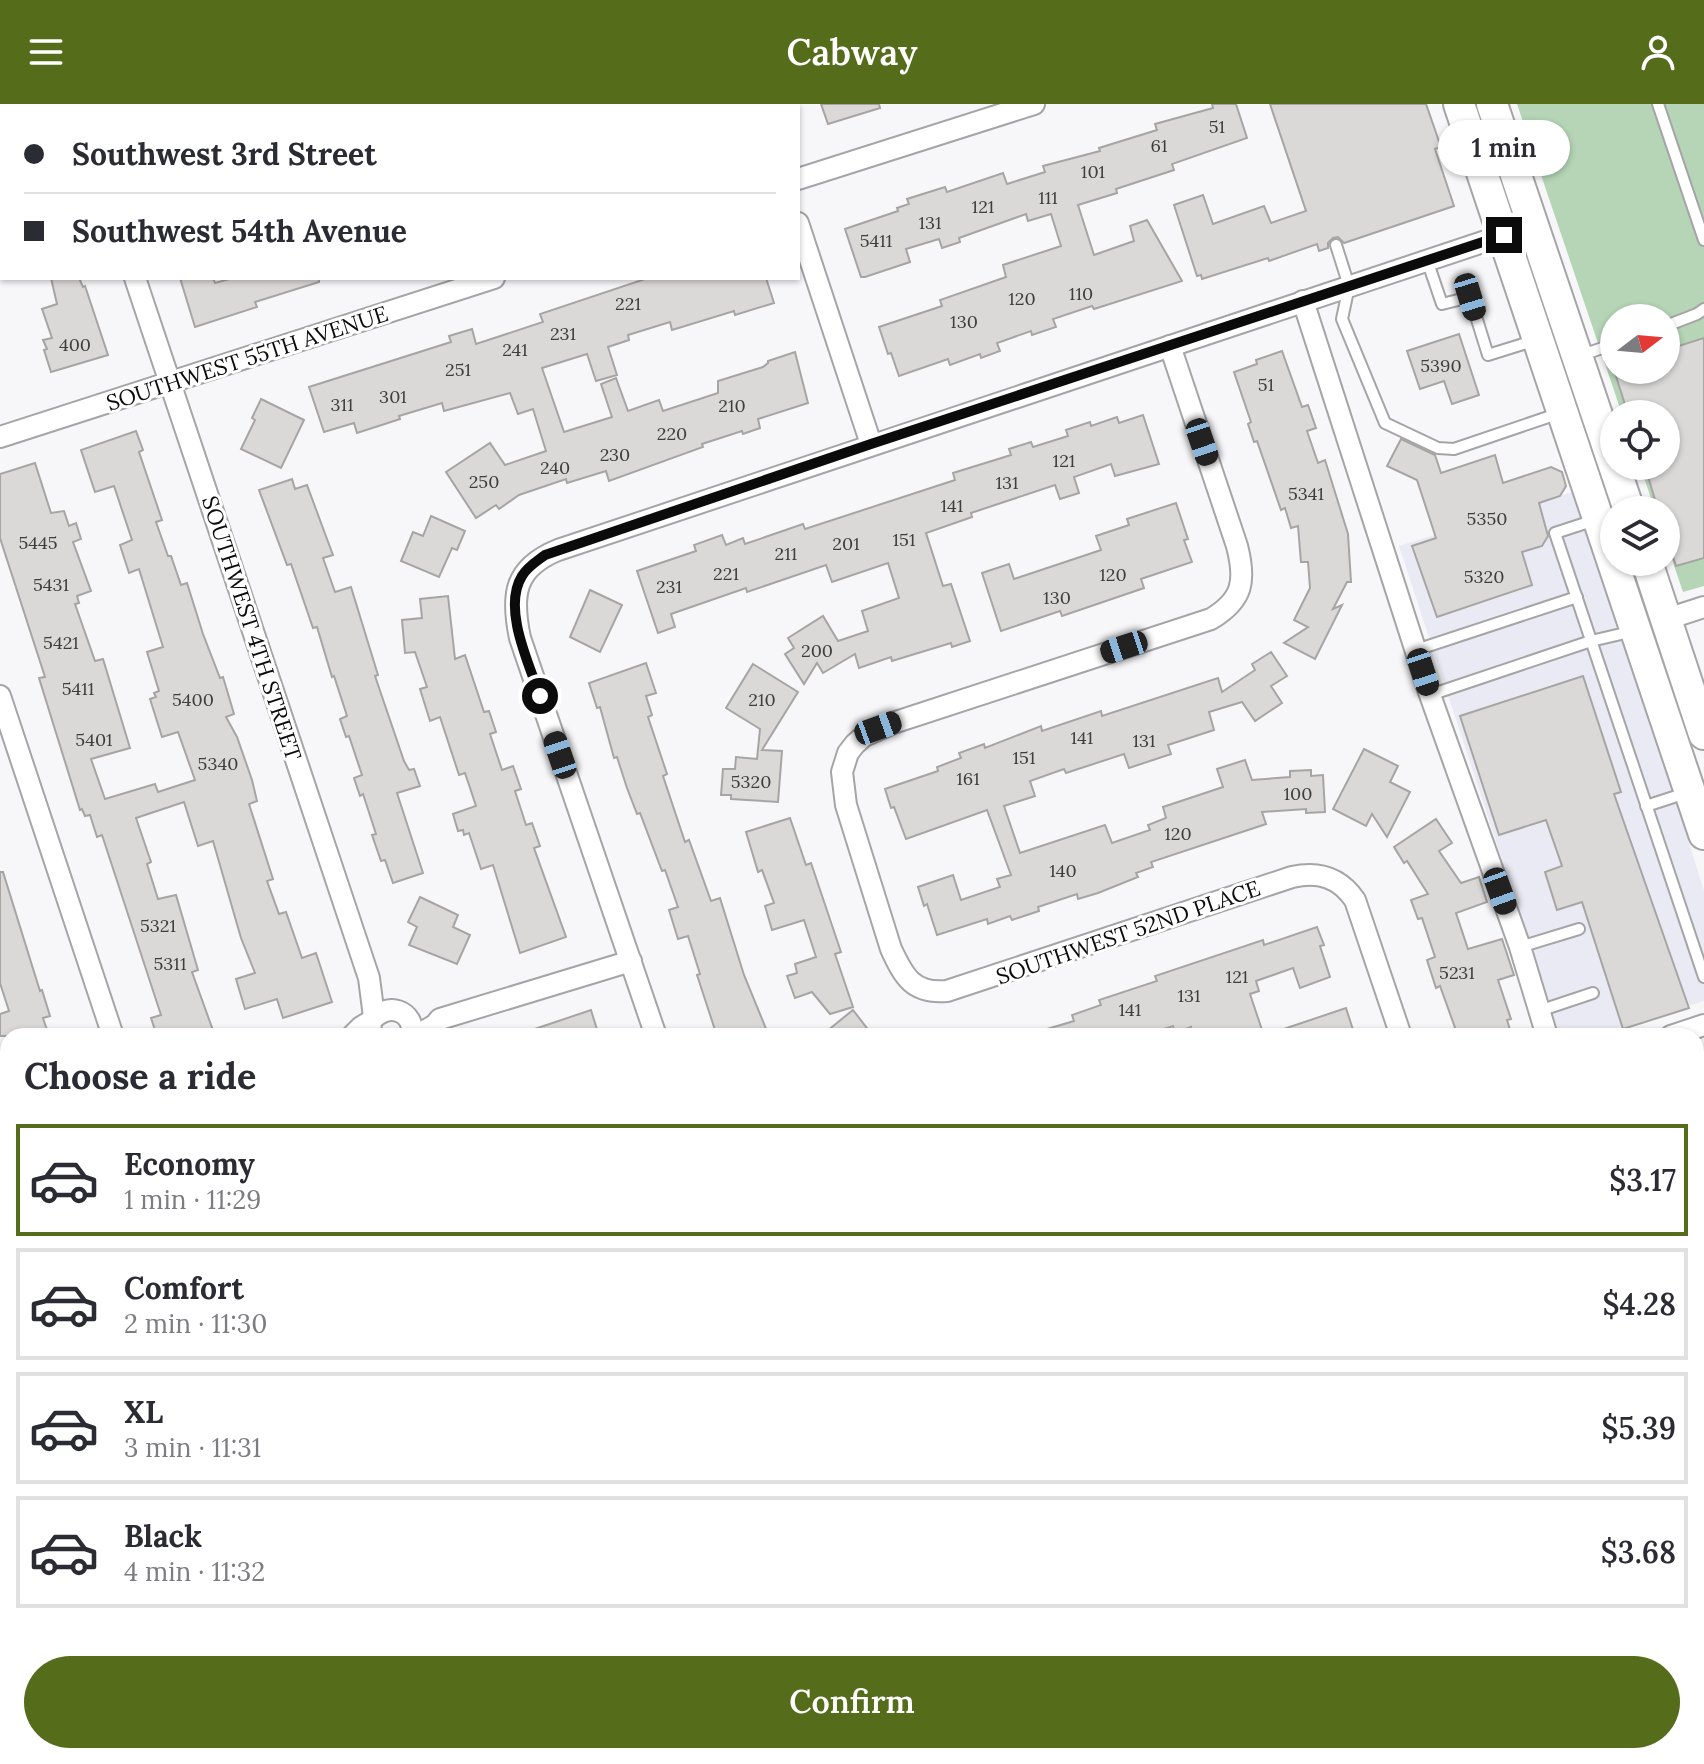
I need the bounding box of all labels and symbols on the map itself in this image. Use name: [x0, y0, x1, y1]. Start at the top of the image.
house number: 51: [1209, 115, 1225, 138]
callout: 1 min: [1438, 119, 1570, 175]
house number: 61: [1151, 134, 1167, 157]
house number: 101: [1081, 160, 1105, 183]
house number: 111: [1038, 186, 1058, 209]
house number: 121: [972, 195, 994, 218]
house number: 131: [918, 211, 942, 234]
route end: [1486, 217, 1522, 253]
house number: 5411: [860, 229, 892, 252]
car: [1452, 271, 1488, 323]
house number: 110: [1069, 282, 1093, 305]
house number: 120: [1008, 287, 1036, 310]
house number: 221: [615, 292, 641, 315]
street label: SOUTHWEST 55TH AVENUE: [103, 299, 391, 417]
north arrow: [1600, 304, 1680, 384]
house number: 130: [950, 310, 978, 333]
house number: 231: [550, 322, 576, 345]
house number: 400: [59, 333, 91, 356]
house number: 241: [502, 338, 528, 361]
house number: 5390: [1420, 354, 1462, 377]
house number: 251: [445, 358, 471, 381]
house number: 51: [1258, 373, 1274, 396]
house number: 301: [379, 385, 407, 408]
house number: 311: [330, 393, 354, 416]
house number: 210: [718, 394, 746, 417]
car: [1183, 415, 1221, 469]
house number: 220: [657, 422, 687, 445]
house number: 230: [600, 443, 630, 466]
house number: 121: [1053, 449, 1075, 472]
house number: 240: [540, 456, 570, 479]
house number: 250: [469, 470, 499, 493]
house number: 131: [995, 471, 1019, 494]
house number: 5341: [1288, 482, 1324, 505]
street label: SOUTHWEST 4TH STREET: [196, 492, 308, 764]
house number: 141: [941, 494, 963, 517]
house number: 5350: [1467, 507, 1507, 530]
house number: 151: [893, 528, 915, 551]
house number: 5445: [18, 531, 58, 554]
house number: 201: [832, 532, 860, 555]
house number: 211: [775, 542, 797, 565]
house number: 221: [713, 562, 739, 585]
house number: 120: [1099, 563, 1127, 586]
house number: 5320: [1464, 565, 1504, 588]
house number: 5431: [33, 573, 69, 596]
house number: 231: [656, 575, 682, 598]
house number: 130: [1043, 586, 1071, 609]
car: [1097, 628, 1151, 666]
house number: 5421: [43, 631, 79, 654]
house number: 200: [801, 639, 833, 662]
car: [1404, 645, 1442, 699]
house number: 5411: [62, 677, 94, 700]
route start: [522, 678, 558, 714]
house number: 5400: [172, 688, 214, 711]
house number: 210: [748, 688, 776, 711]
car: [851, 709, 905, 747]
house number: 141: [1071, 726, 1093, 749]
house number: 5401: [75, 728, 113, 751]
car: [541, 728, 579, 782]
house number: 131: [1132, 729, 1156, 752]
house number: 151: [1013, 746, 1035, 769]
house number: 5340: [198, 752, 238, 775]
house number: 161: [956, 767, 980, 790]
house number: 5320: [731, 770, 771, 793]
house number: 100: [1284, 782, 1312, 805]
house number: 120: [1164, 822, 1192, 845]
house number: 140: [1049, 859, 1077, 882]
car: [1481, 864, 1519, 918]
street label: SOUTHWEST 52ND PLACE: [992, 874, 1264, 990]
house number: 5321: [140, 914, 176, 937]
house number: 5311: [154, 952, 186, 975]
house number: 5231: [1439, 961, 1475, 984]
house number: 121: [1226, 965, 1248, 988]
house number: 131: [1177, 984, 1201, 1007]
house number: 141: [1119, 998, 1141, 1021]

